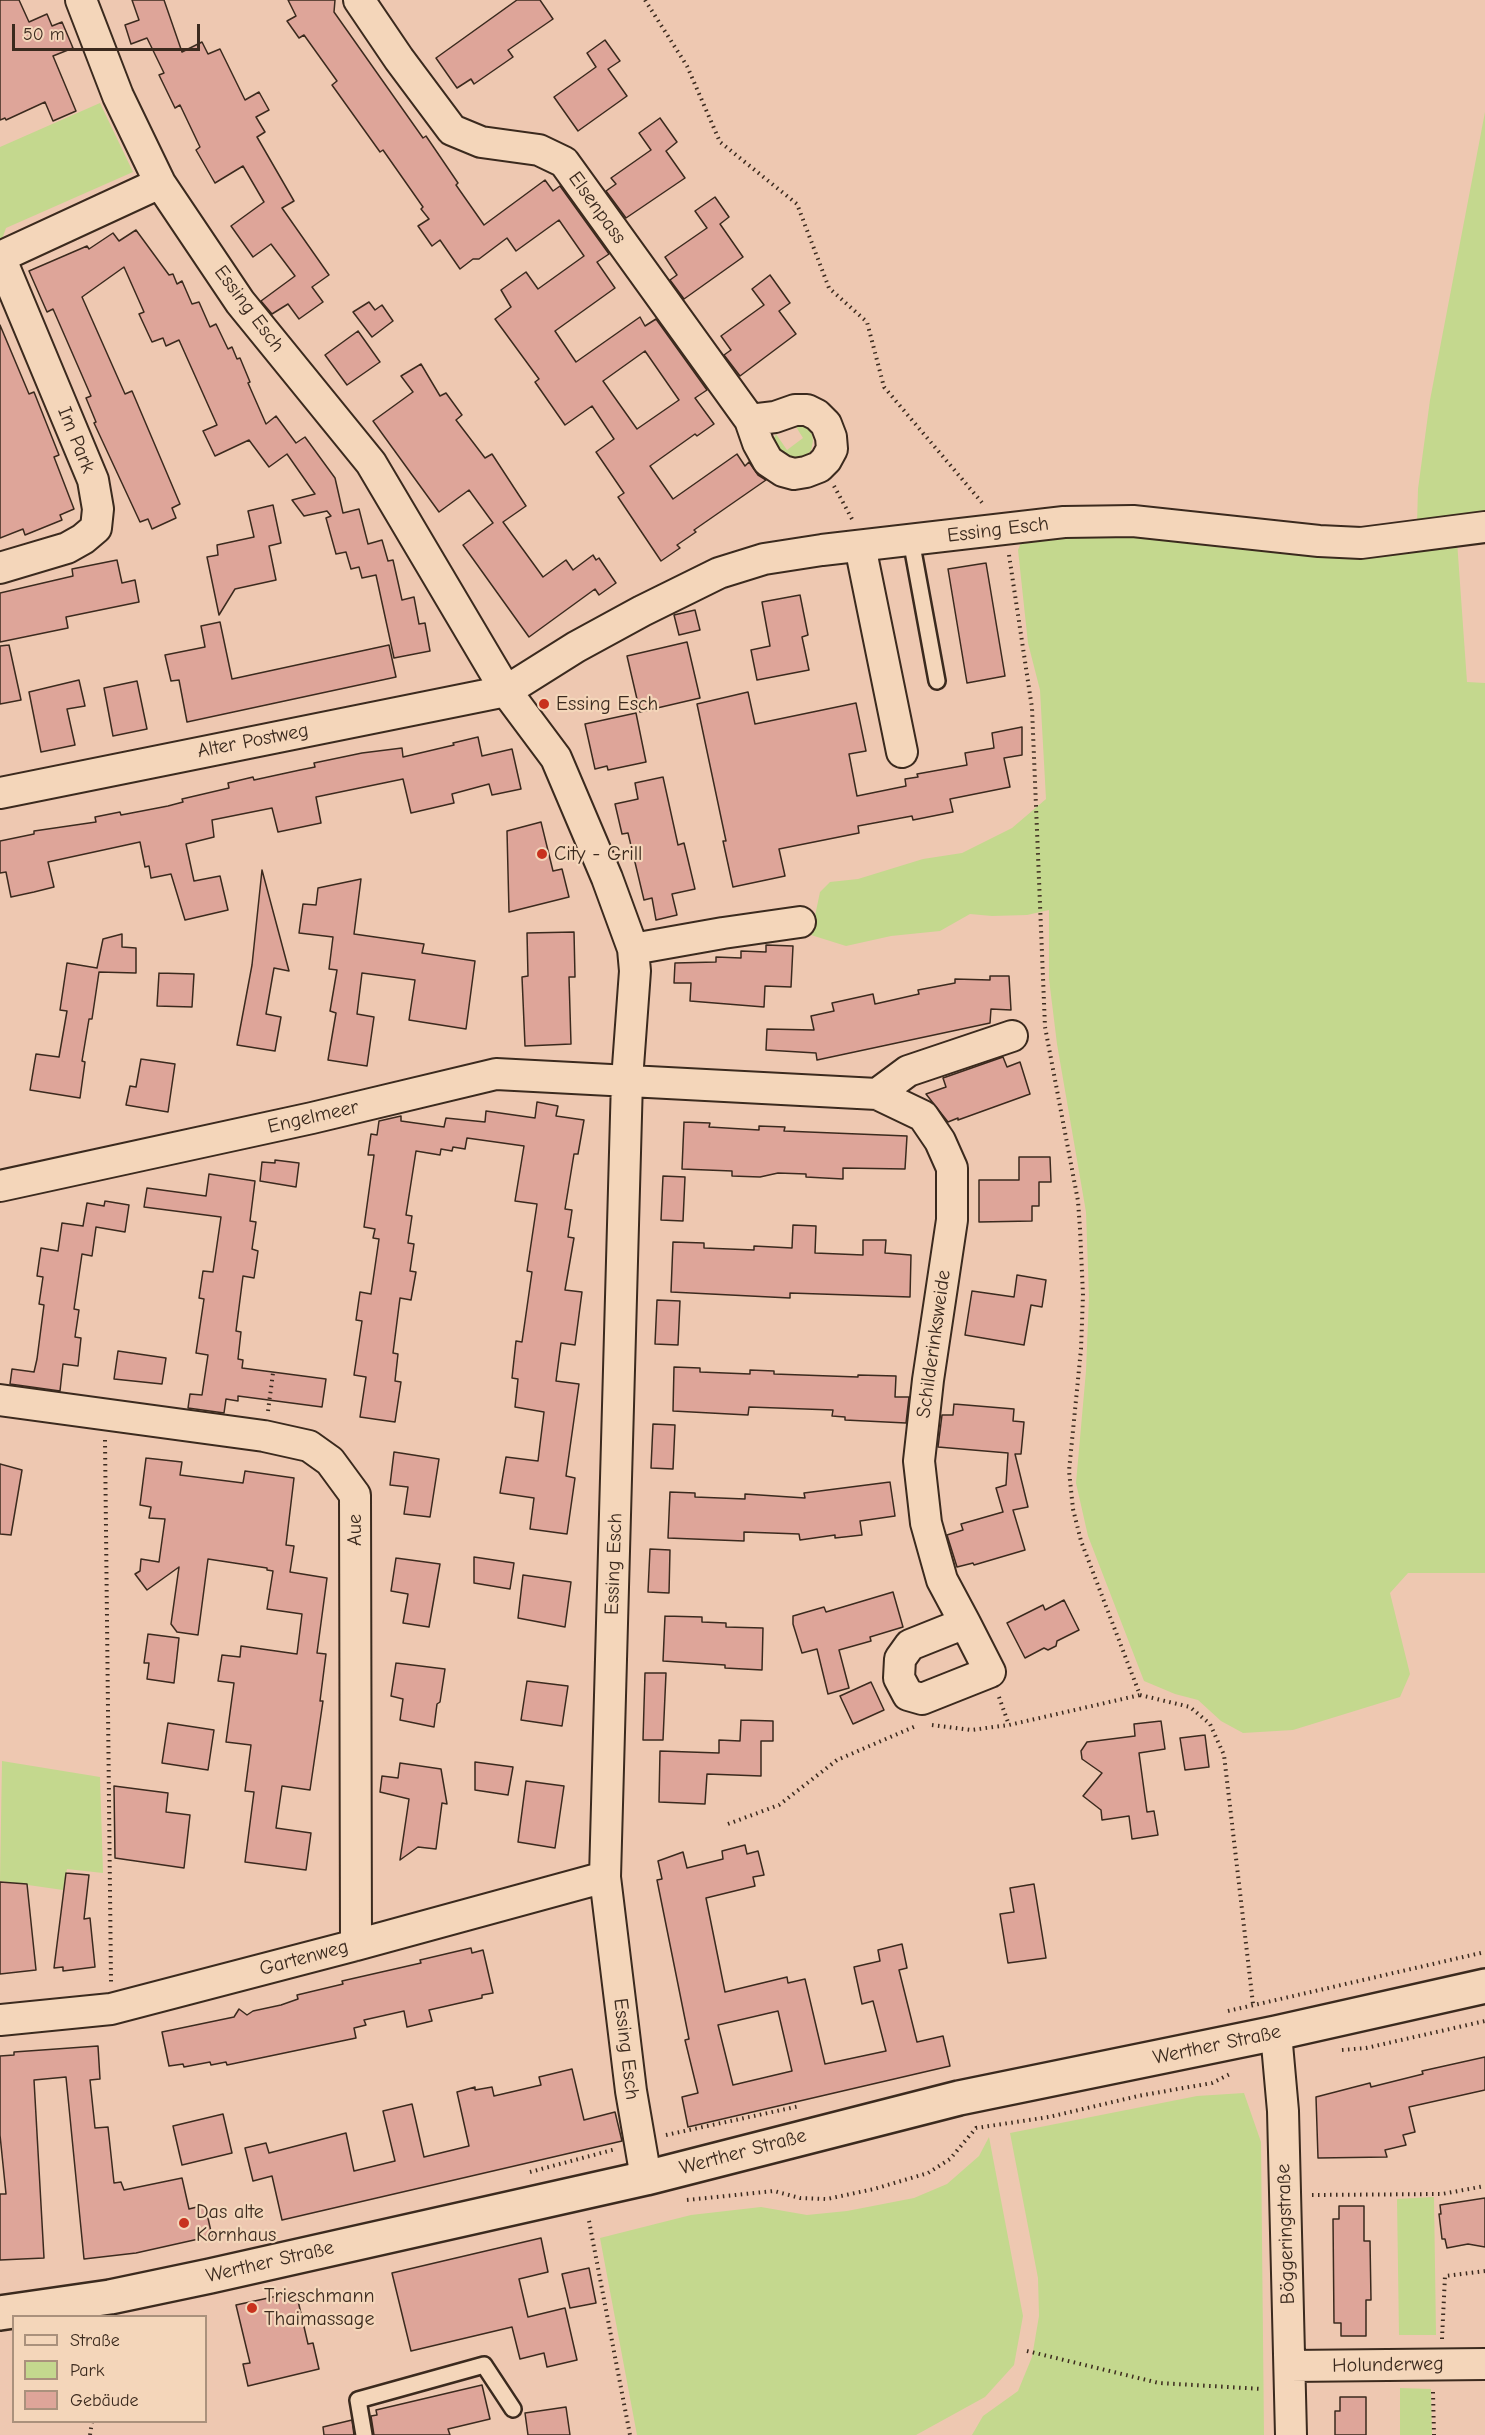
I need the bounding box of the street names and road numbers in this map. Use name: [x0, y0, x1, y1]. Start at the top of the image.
street label: Elsenpass: [563, 167, 631, 249]
street label: Essing Esch: [209, 261, 289, 357]
street label: Im Park: [52, 403, 100, 477]
street label: Essing Esch: [946, 512, 1050, 548]
street label: Alter Postweg: [195, 718, 311, 764]
street label: Engelmeer: [265, 1095, 361, 1139]
street label: Schilderinksweide: [912, 1268, 956, 1420]
street label: Essing Esch: [600, 1512, 628, 1616]
street label: Aue: [343, 1514, 367, 1546]
street label: Gartenweg: [257, 1935, 351, 1981]
street label: Essing Esch: [608, 1997, 644, 2101]
street label: Werther Straße: [1151, 2020, 1283, 2070]
street label: Werther Straße: [677, 2124, 809, 2180]
street label: Böggeringstraße: [1272, 2163, 1300, 2305]
street label: Werther Straße: [204, 2236, 336, 2288]
street label: Holunderweg: [1332, 2352, 1444, 2378]

